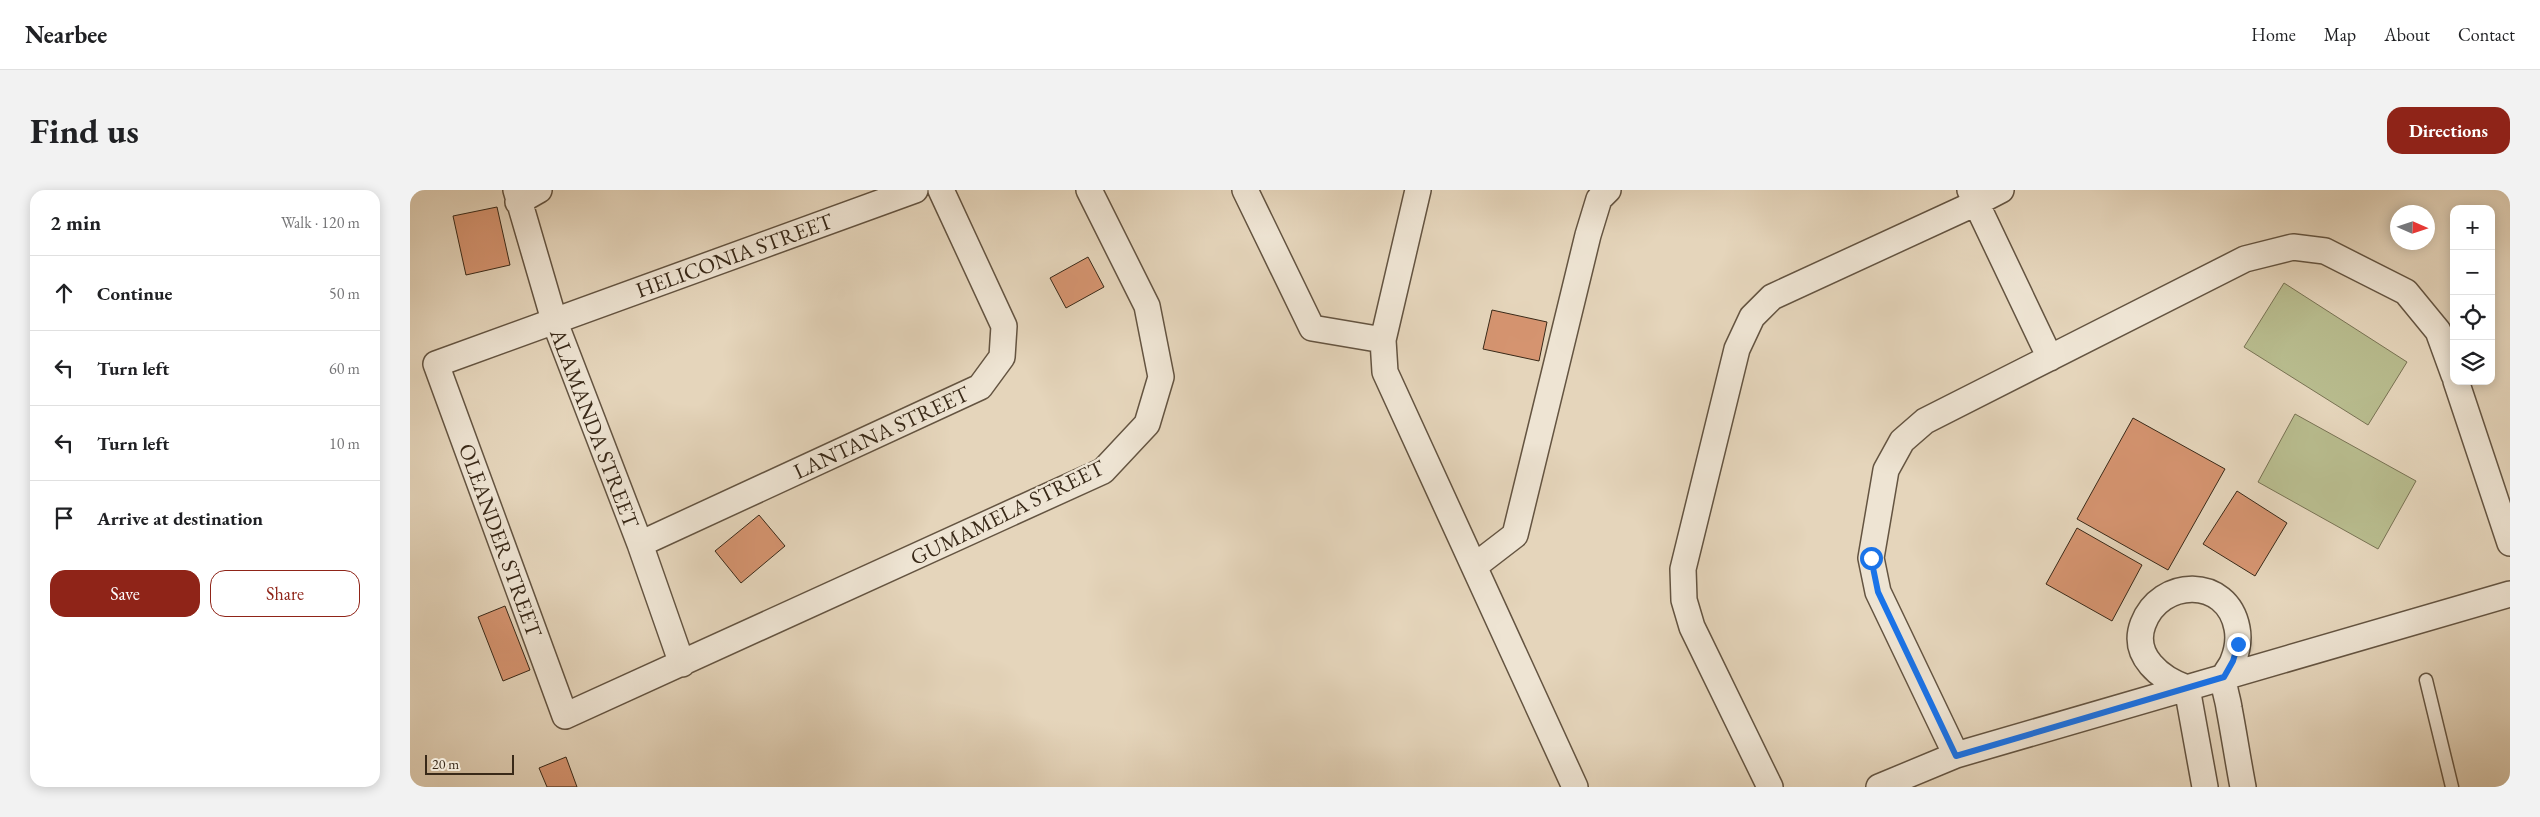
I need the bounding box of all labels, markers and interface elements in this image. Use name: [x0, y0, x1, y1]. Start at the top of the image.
text: Nearbee: [25, 19, 107, 50]
text: Home: [2251, 23, 2296, 46]
text: Map: [2324, 23, 2356, 46]
text: About: [2384, 23, 2430, 46]
text: Contact: [2458, 23, 2515, 46]
button: Directions: [2387, 107, 2510, 154]
text: Find us: [30, 108, 139, 153]
north arrow: [2390, 205, 2435, 250]
map controls: [2450, 205, 2495, 385]
button: +: [2450, 205, 2495, 250]
street label: HELICONIA STREET: [632, 206, 837, 305]
text: 2 min: [50, 209, 101, 236]
text: Walk · 120 m: [281, 212, 360, 233]
button: −: [2450, 250, 2495, 295]
icon: ahead: [50, 279, 78, 307]
text: Continue: [97, 281, 172, 306]
text: 50 m: [329, 283, 360, 304]
button: locate: [2450, 295, 2495, 340]
street label: ALAMANDA STREET: [543, 323, 646, 532]
button: layers: [2450, 340, 2495, 385]
icon: left: [50, 354, 78, 382]
text: Turn left: [97, 356, 169, 381]
text: 60 m: [329, 358, 360, 379]
street label: LANTANA STREET: [789, 379, 974, 486]
icon: left: [50, 429, 78, 457]
text: Turn left: [97, 431, 169, 456]
text: 10 m: [329, 433, 360, 454]
street label: OLEANDER STREET: [452, 439, 549, 641]
street label: GUMAMELA STREET: [905, 453, 1109, 572]
icon: arrive: [50, 504, 78, 532]
text: Arrive at destination: [97, 506, 263, 531]
route start: [1860, 547, 1883, 570]
button: Save: [50, 570, 200, 617]
button: Share: [210, 570, 360, 617]
route end: [2227, 633, 2250, 656]
scale bar: [425, 752, 514, 775]
text: 20 m: [432, 755, 459, 773]

